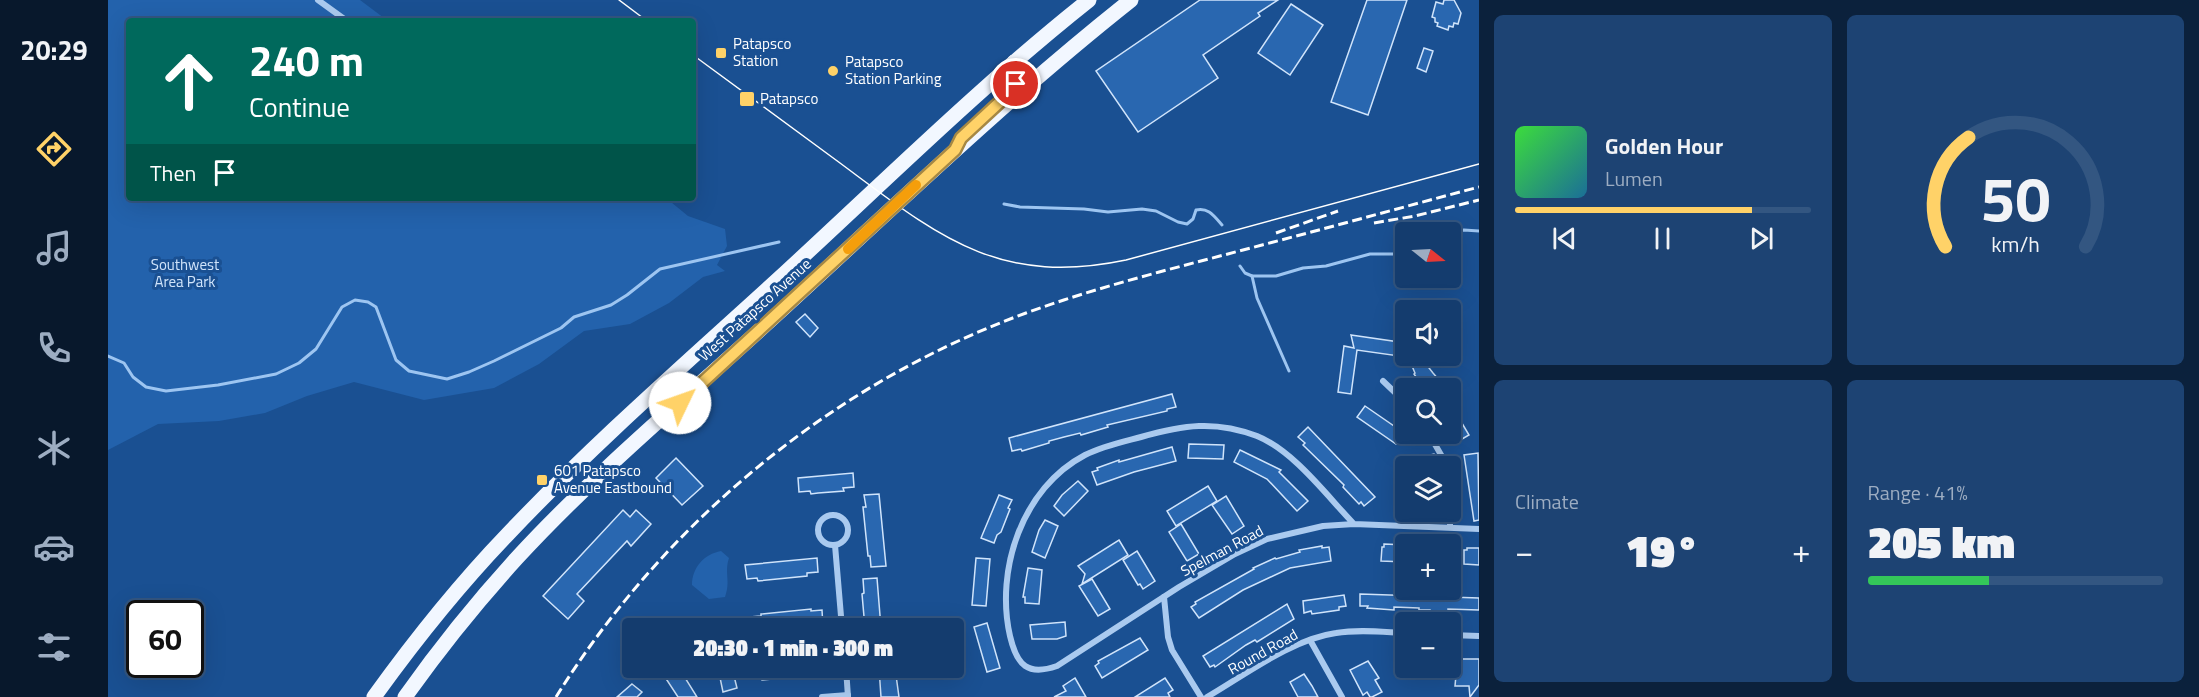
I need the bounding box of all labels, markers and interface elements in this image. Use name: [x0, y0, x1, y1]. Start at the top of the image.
text: 240 m: [249, 28, 364, 92]
text: 20:29: [20, 29, 88, 70]
place label: Patapsco Station: [733, 32, 791, 72]
icon: ahead: [150, 42, 228, 120]
marker: Patapsco Station: [714, 46, 728, 60]
place label: Patapsco Station Parking: [845, 50, 942, 90]
pin: [990, 58, 1041, 109]
marker: Patapsco Station Parking: [826, 64, 840, 78]
icon: arrive: [999, 67, 1032, 100]
text: Continue: [249, 86, 350, 127]
place label: Patapsco: [760, 87, 818, 110]
marker: Patapsco: [738, 90, 756, 108]
icon: directions: [33, 128, 75, 170]
text: Golden Hour: [1605, 129, 1723, 163]
text: 50: [1980, 150, 2050, 245]
text: Then: [150, 156, 196, 190]
icon: arrive: [208, 156, 241, 189]
text: Lumen: [1605, 163, 1663, 194]
north arrow: [1395, 222, 1461, 288]
map controls: [1395, 222, 1461, 678]
icon: previous: [1548, 222, 1581, 255]
icon: pause: [1646, 222, 1679, 255]
icon: next: [1745, 222, 1778, 255]
icon: music: [33, 227, 75, 269]
text: km/h: [1991, 229, 2040, 261]
park label: Southwest Area Park: [151, 253, 220, 293]
street label: West Patapsco Avenue: [693, 253, 816, 367]
button: sound: [1395, 300, 1461, 366]
icon: phone: [33, 327, 75, 369]
position arrow: [648, 371, 712, 435]
button: search: [1395, 378, 1461, 444]
icon: climate: [33, 427, 75, 469]
button: layers: [1395, 456, 1461, 522]
place label: 601 Patapsco Avenue Eastbound: [554, 459, 672, 499]
marker: 601 Patapsco Avenue Eastbound: [535, 473, 549, 487]
text: Range · 41%: [1868, 477, 1968, 508]
text: Climate: [1515, 486, 1579, 517]
text: 205 km: [1868, 507, 2015, 575]
text: 19°: [1626, 516, 1700, 584]
street label: Spelman Road: [1176, 519, 1267, 582]
icon: car: [33, 526, 75, 568]
text: −: [1515, 526, 1533, 576]
text: +: [1792, 526, 1810, 576]
button: +: [1395, 534, 1461, 600]
speed limit sign: 60: [126, 600, 204, 678]
button: −: [1395, 612, 1461, 678]
street label: Round Road: [1224, 623, 1302, 680]
icon: filters: [33, 626, 75, 668]
text: 20:30 · 1 min · 300 m: [693, 631, 893, 665]

